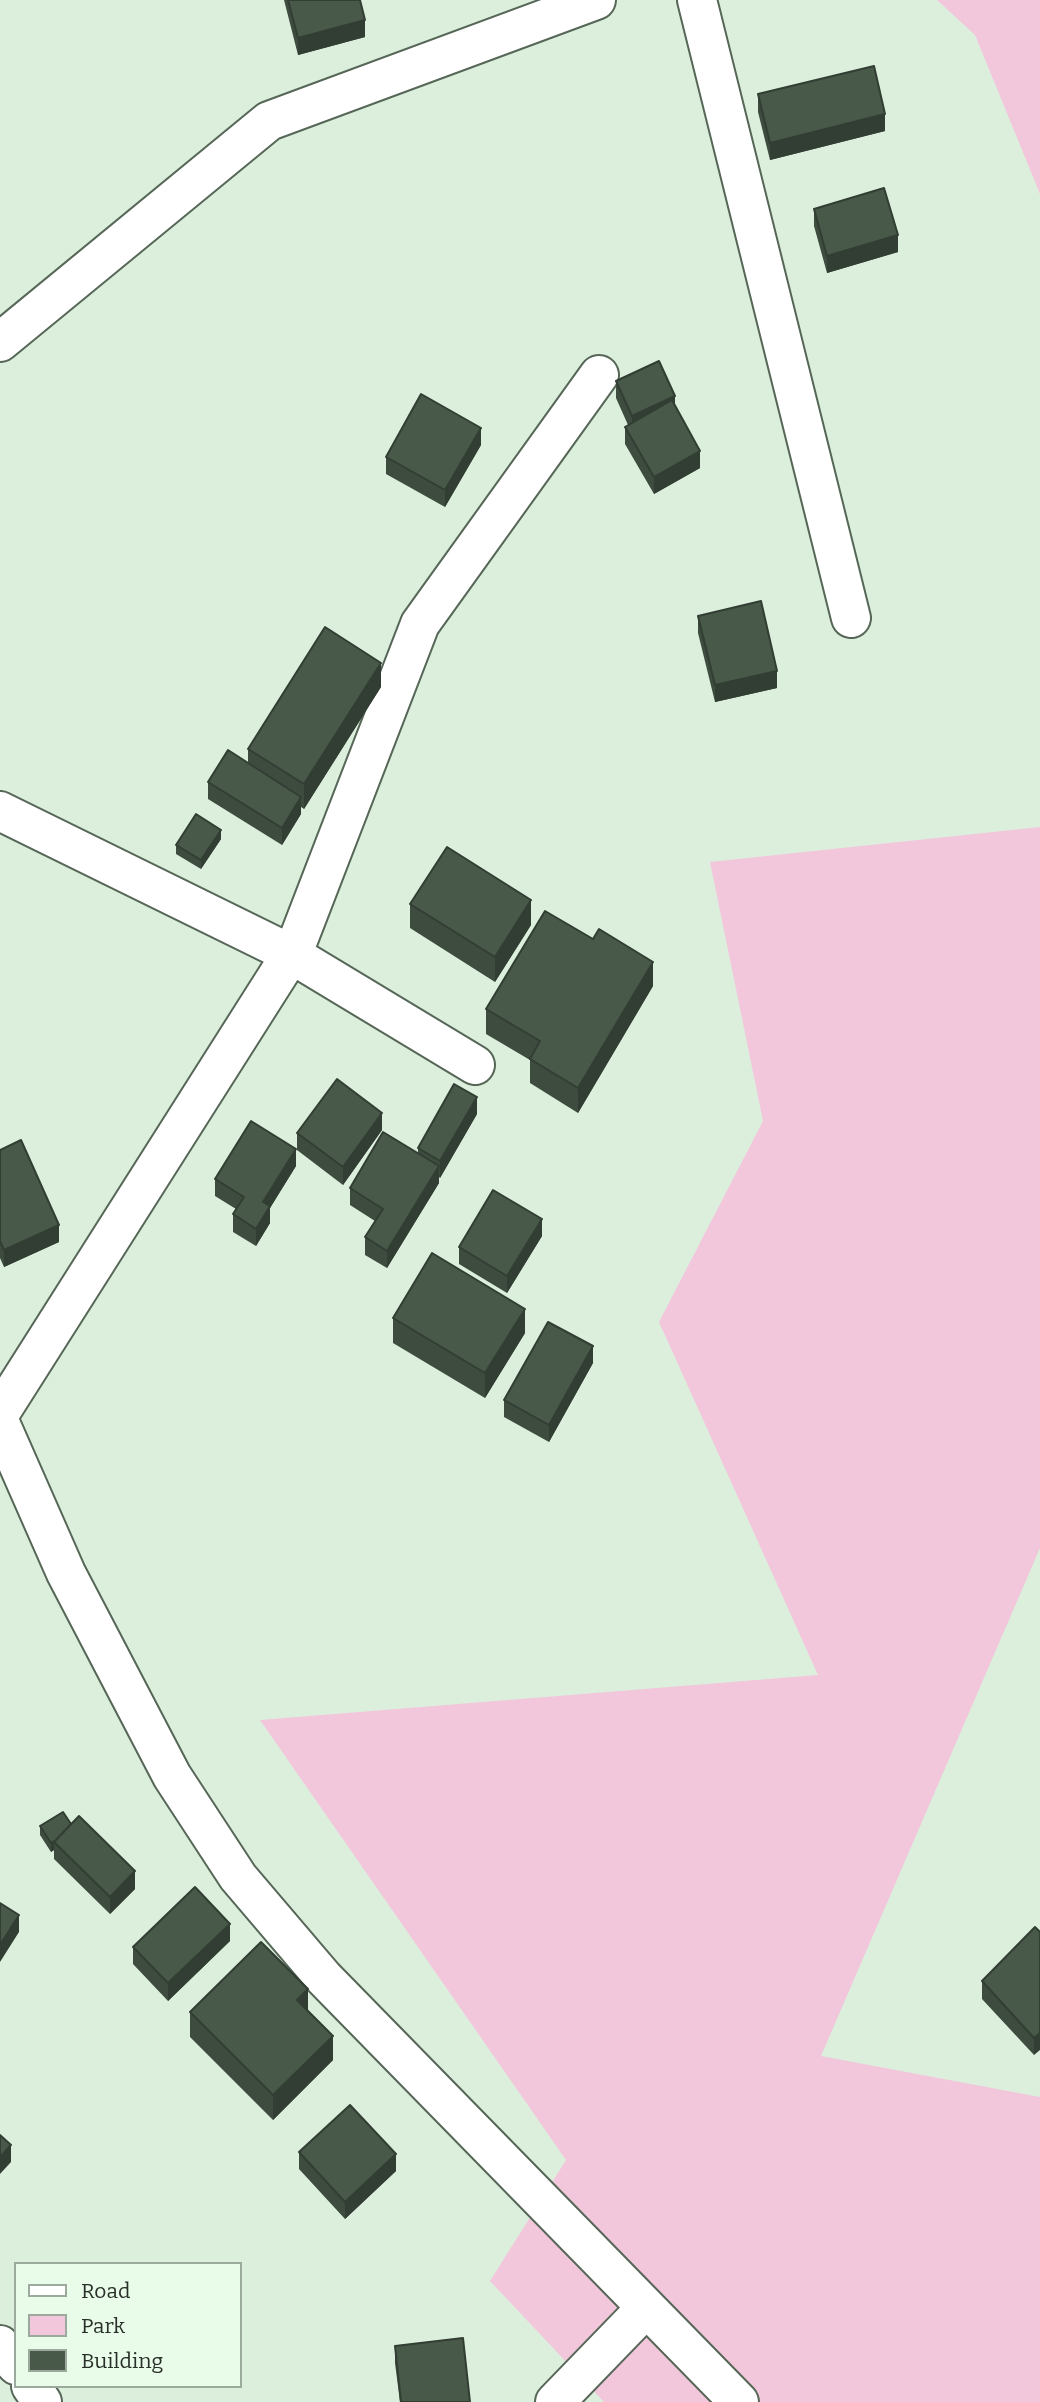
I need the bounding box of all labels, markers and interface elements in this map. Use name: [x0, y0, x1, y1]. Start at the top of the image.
legend: [14, 2262, 242, 2388]
text: Road: [81, 2278, 130, 2304]
text: Park: [81, 2313, 125, 2339]
text: Building: [81, 2348, 163, 2374]

